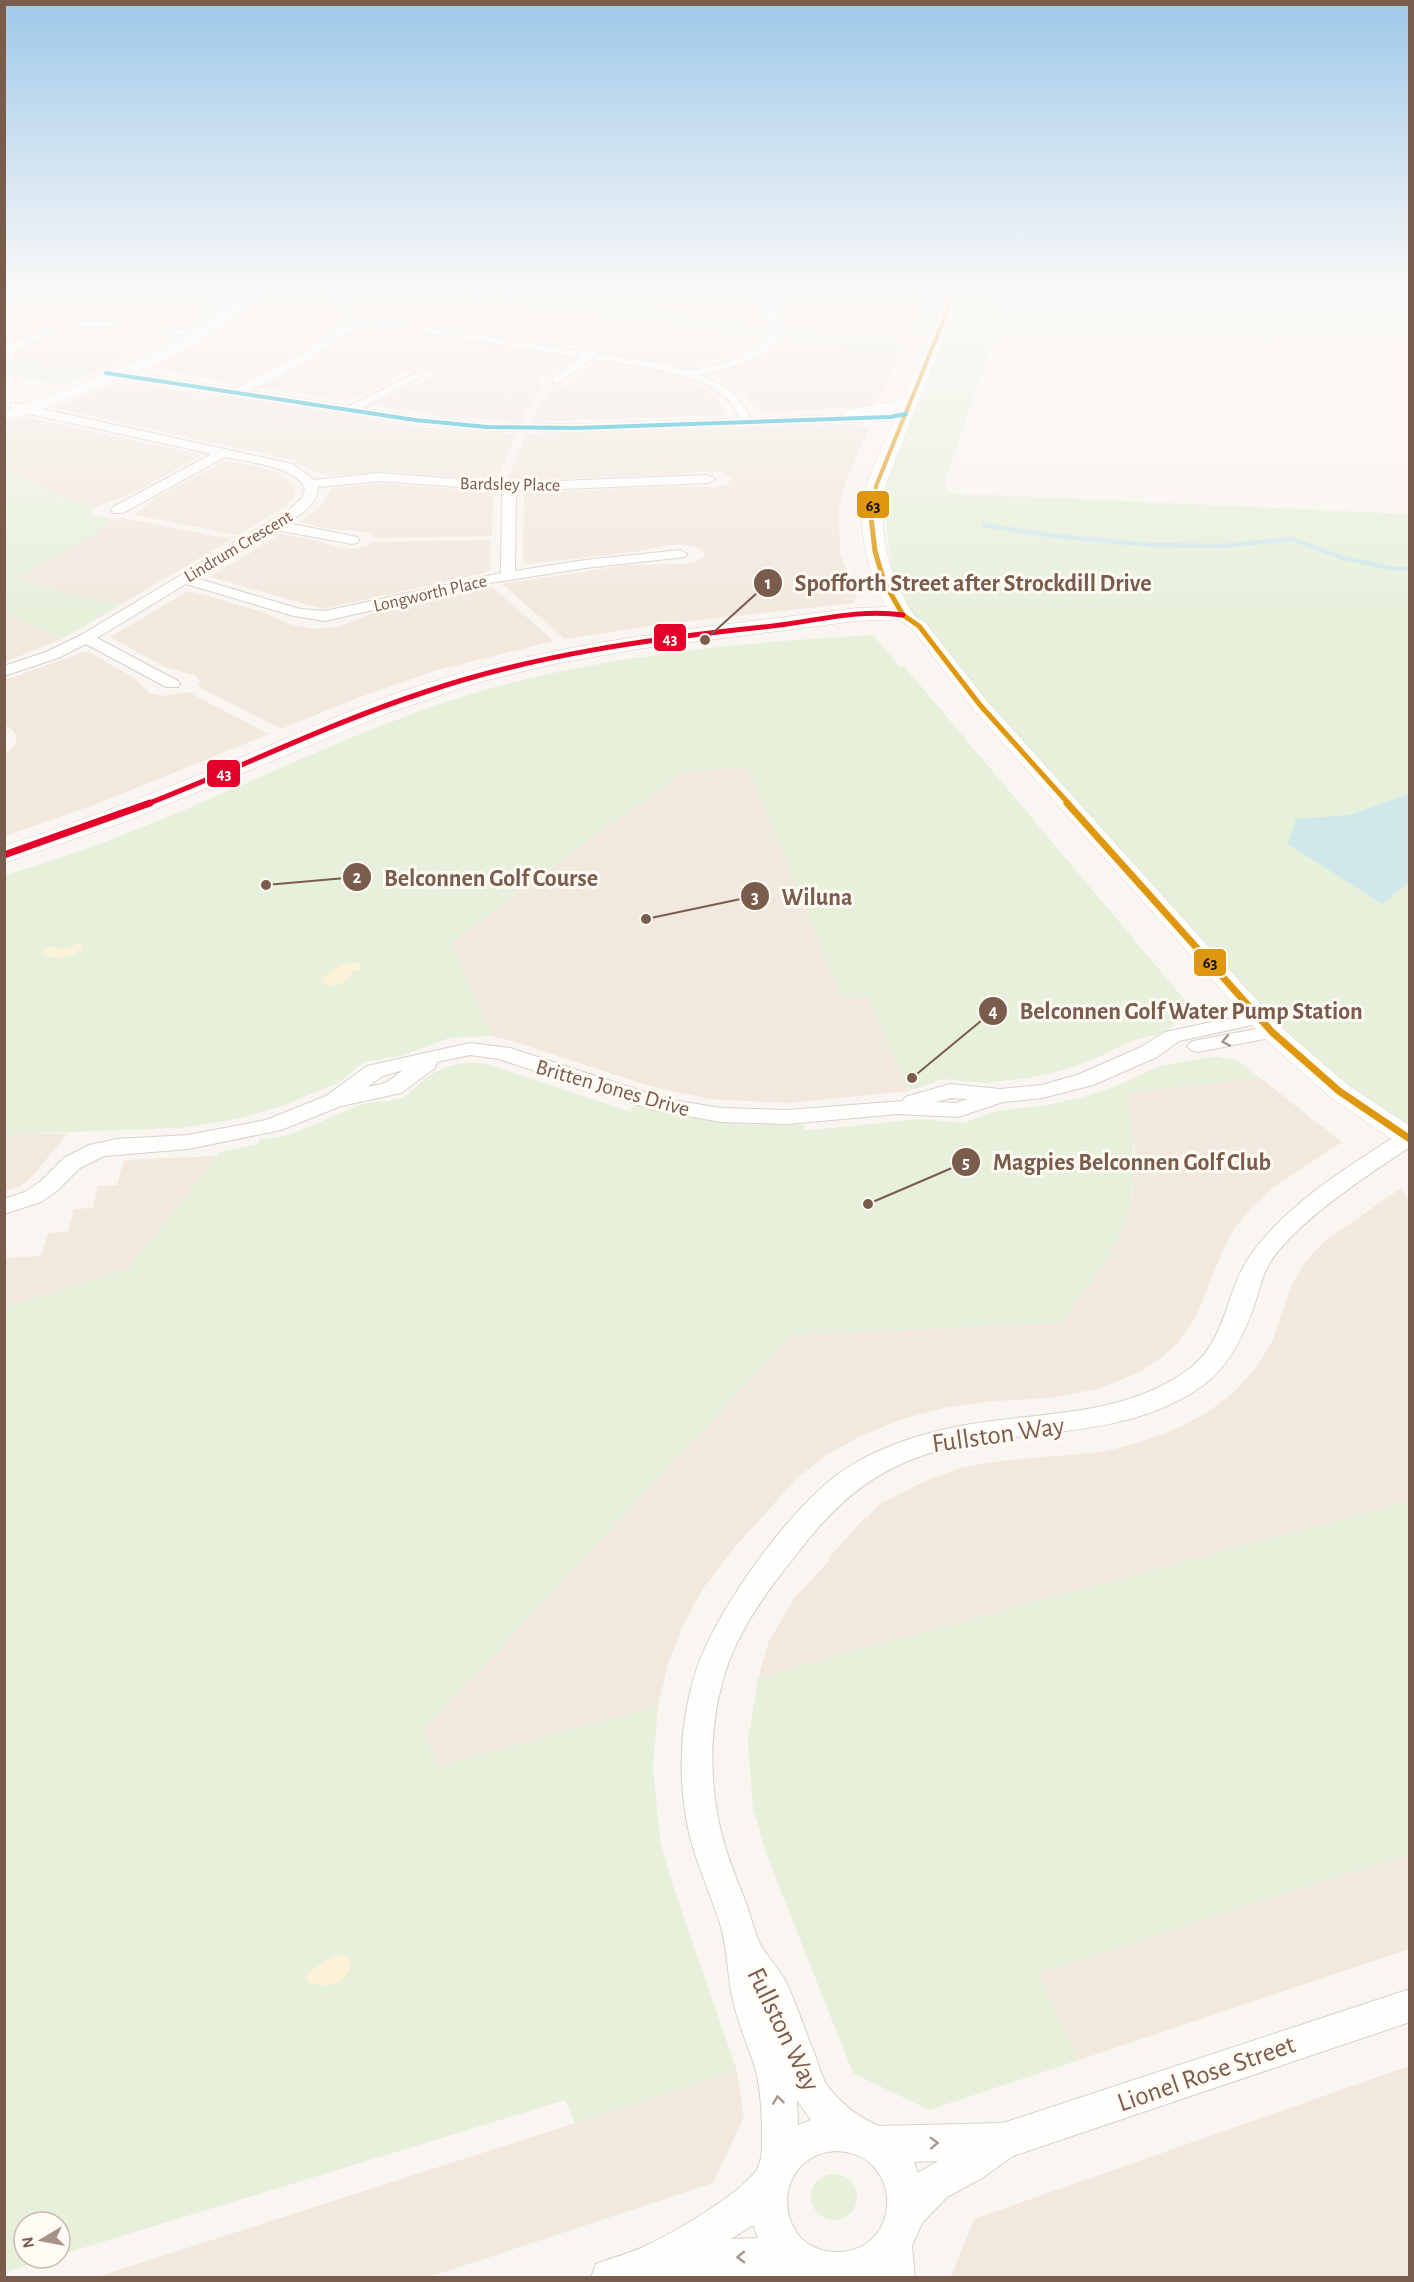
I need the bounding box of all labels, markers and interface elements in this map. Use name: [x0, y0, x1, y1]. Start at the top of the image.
street label: Bardsley Place: [460, 475, 560, 495]
line badge: 63: [856, 490, 890, 519]
text: 63: [866, 498, 880, 514]
street label: Lindrum Crescent: [181, 507, 296, 586]
callout: Spofforth Street after Strockdill Drive: [753, 562, 1164, 604]
street label: Longworth Place: [372, 572, 489, 616]
text: Spofforth Street after Strockdill Drive: [794, 572, 1152, 596]
text: 1: [765, 575, 771, 593]
line badge: 43: [653, 623, 687, 652]
text: 43: [663, 631, 678, 647]
line badge: 43: [206, 759, 241, 788]
text: 43: [217, 766, 232, 782]
callout: Belconnen Golf Course: [342, 856, 610, 898]
text: Belconnen Golf Course: [384, 867, 598, 891]
text: 2: [353, 869, 362, 887]
callout: Wiluna: [740, 875, 865, 917]
text: Wiluna: [782, 886, 852, 910]
text: 3: [751, 889, 759, 907]
line badge: 63: [1193, 948, 1227, 977]
text: 63: [1203, 955, 1217, 971]
callout: Belconnen Golf Water Pump Station: [978, 990, 1375, 1032]
text: Belconnen Golf Water Pump Station: [1019, 1000, 1363, 1024]
text: 4: [988, 1003, 998, 1021]
one-way arrow: [1221, 1034, 1231, 1047]
street label: Britten Jones Drive: [533, 1055, 692, 1120]
callout: Magpies Belconnen Golf Club: [951, 1141, 1283, 1183]
text: Magpies Belconnen Golf Club: [993, 1151, 1271, 1175]
text: 5: [962, 1154, 970, 1172]
street label: Fullston Way: [930, 1412, 1067, 1458]
street label: Fullston Way: [741, 1963, 825, 2096]
street label: Lionel Rose Street: [1114, 2030, 1299, 2117]
one-way arrow: [772, 2096, 784, 2105]
one-way arrow: [929, 2136, 938, 2149]
north arrow: [12, 2210, 72, 2270]
text: N: [19, 2236, 37, 2249]
one-way arrow: [737, 2251, 746, 2264]

